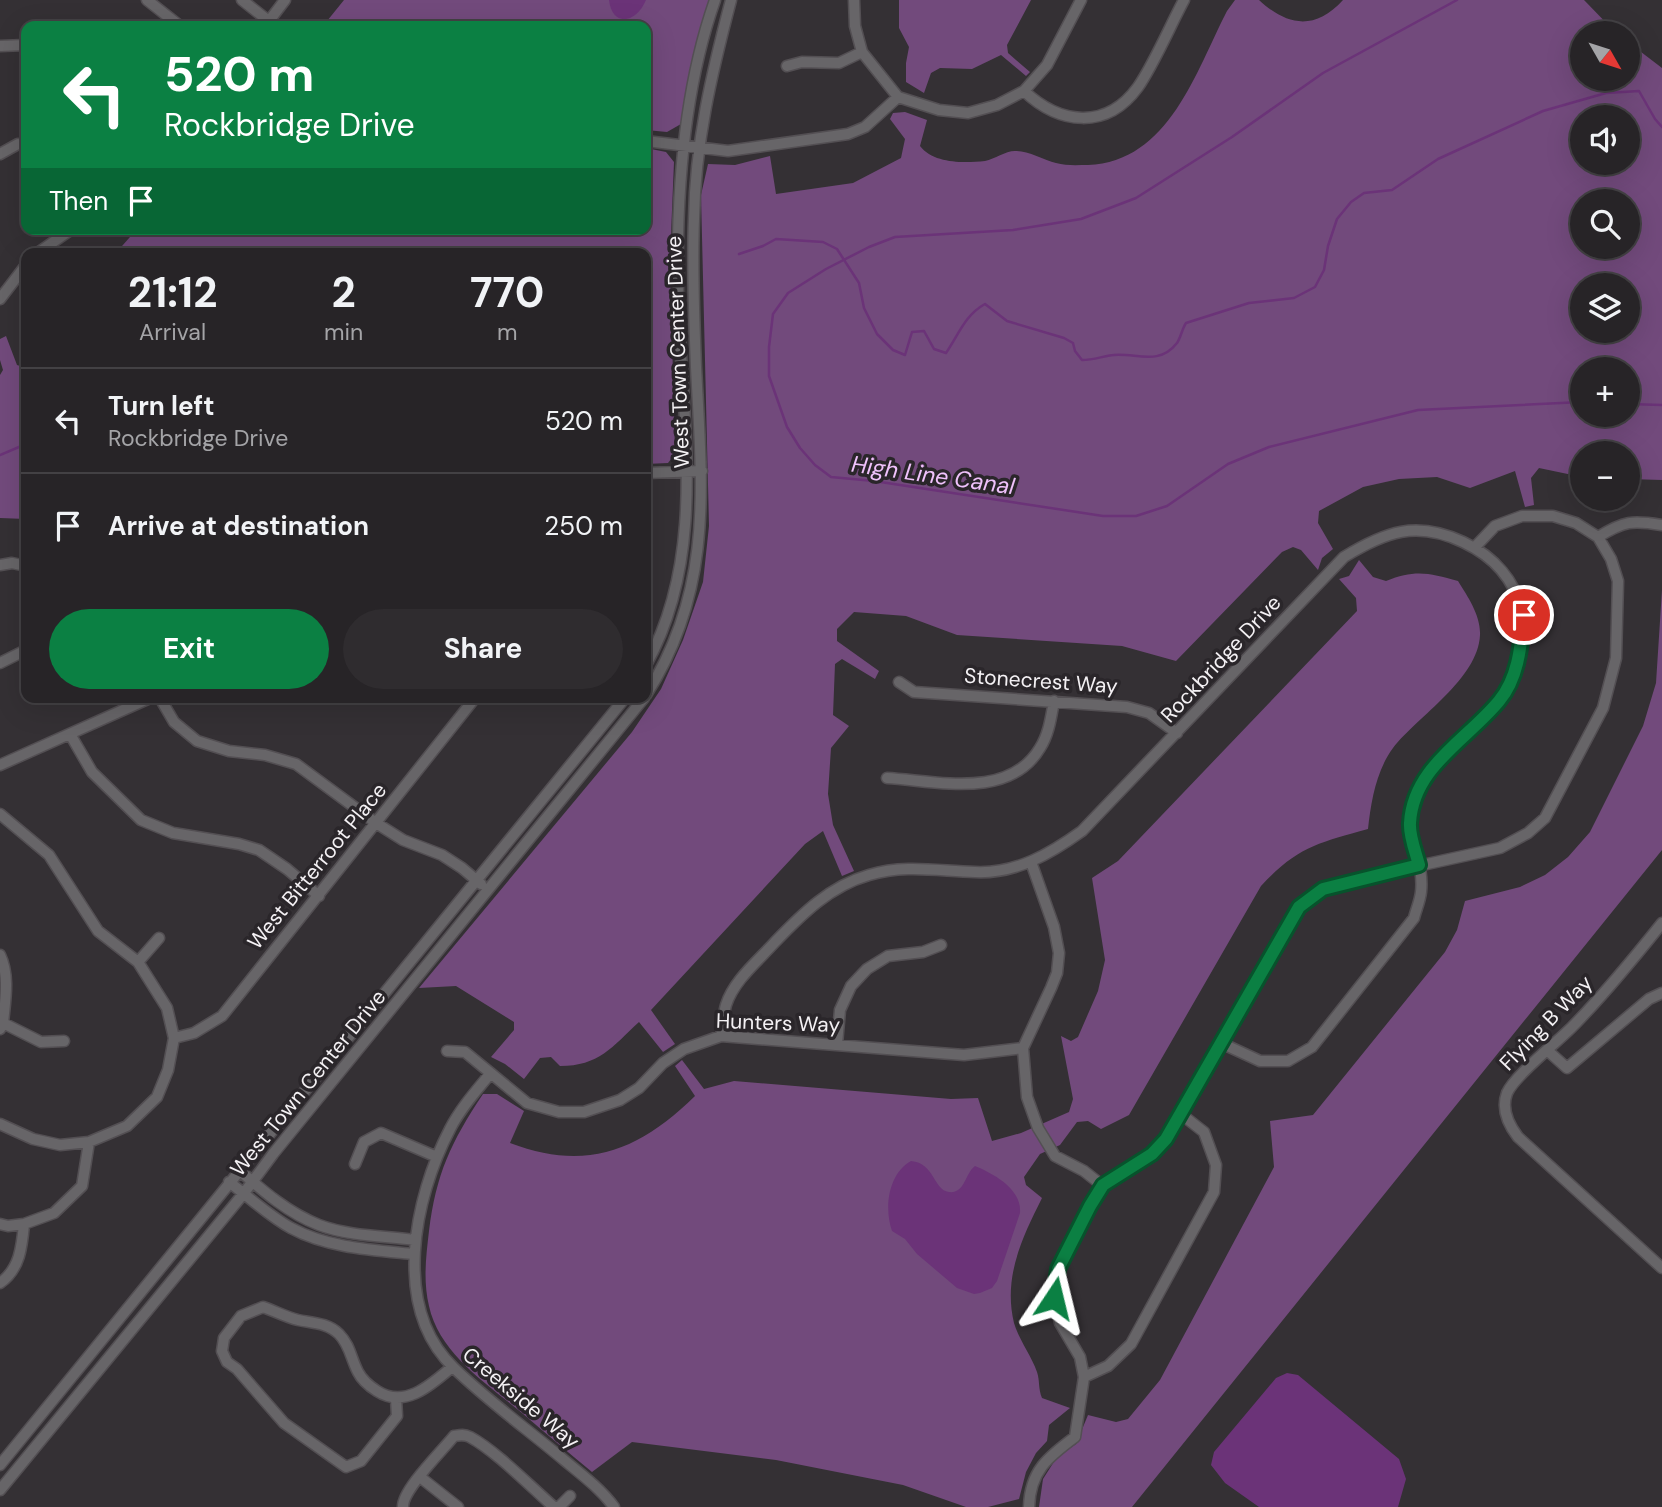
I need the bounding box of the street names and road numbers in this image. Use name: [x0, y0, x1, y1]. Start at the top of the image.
street label: West Town Center Drive: [660, 235, 696, 469]
street label: Rockbridge Drive: [1155, 589, 1287, 729]
street label: Stonecrest Way: [963, 662, 1119, 700]
street label: West Bitterroot Place: [241, 777, 393, 955]
street label: Flying B Way: [1493, 969, 1599, 1077]
street label: West Town Center Drive: [224, 984, 392, 1182]
street label: Hunters Way: [715, 1007, 841, 1039]
street label: Creekside Way: [457, 1341, 586, 1455]

